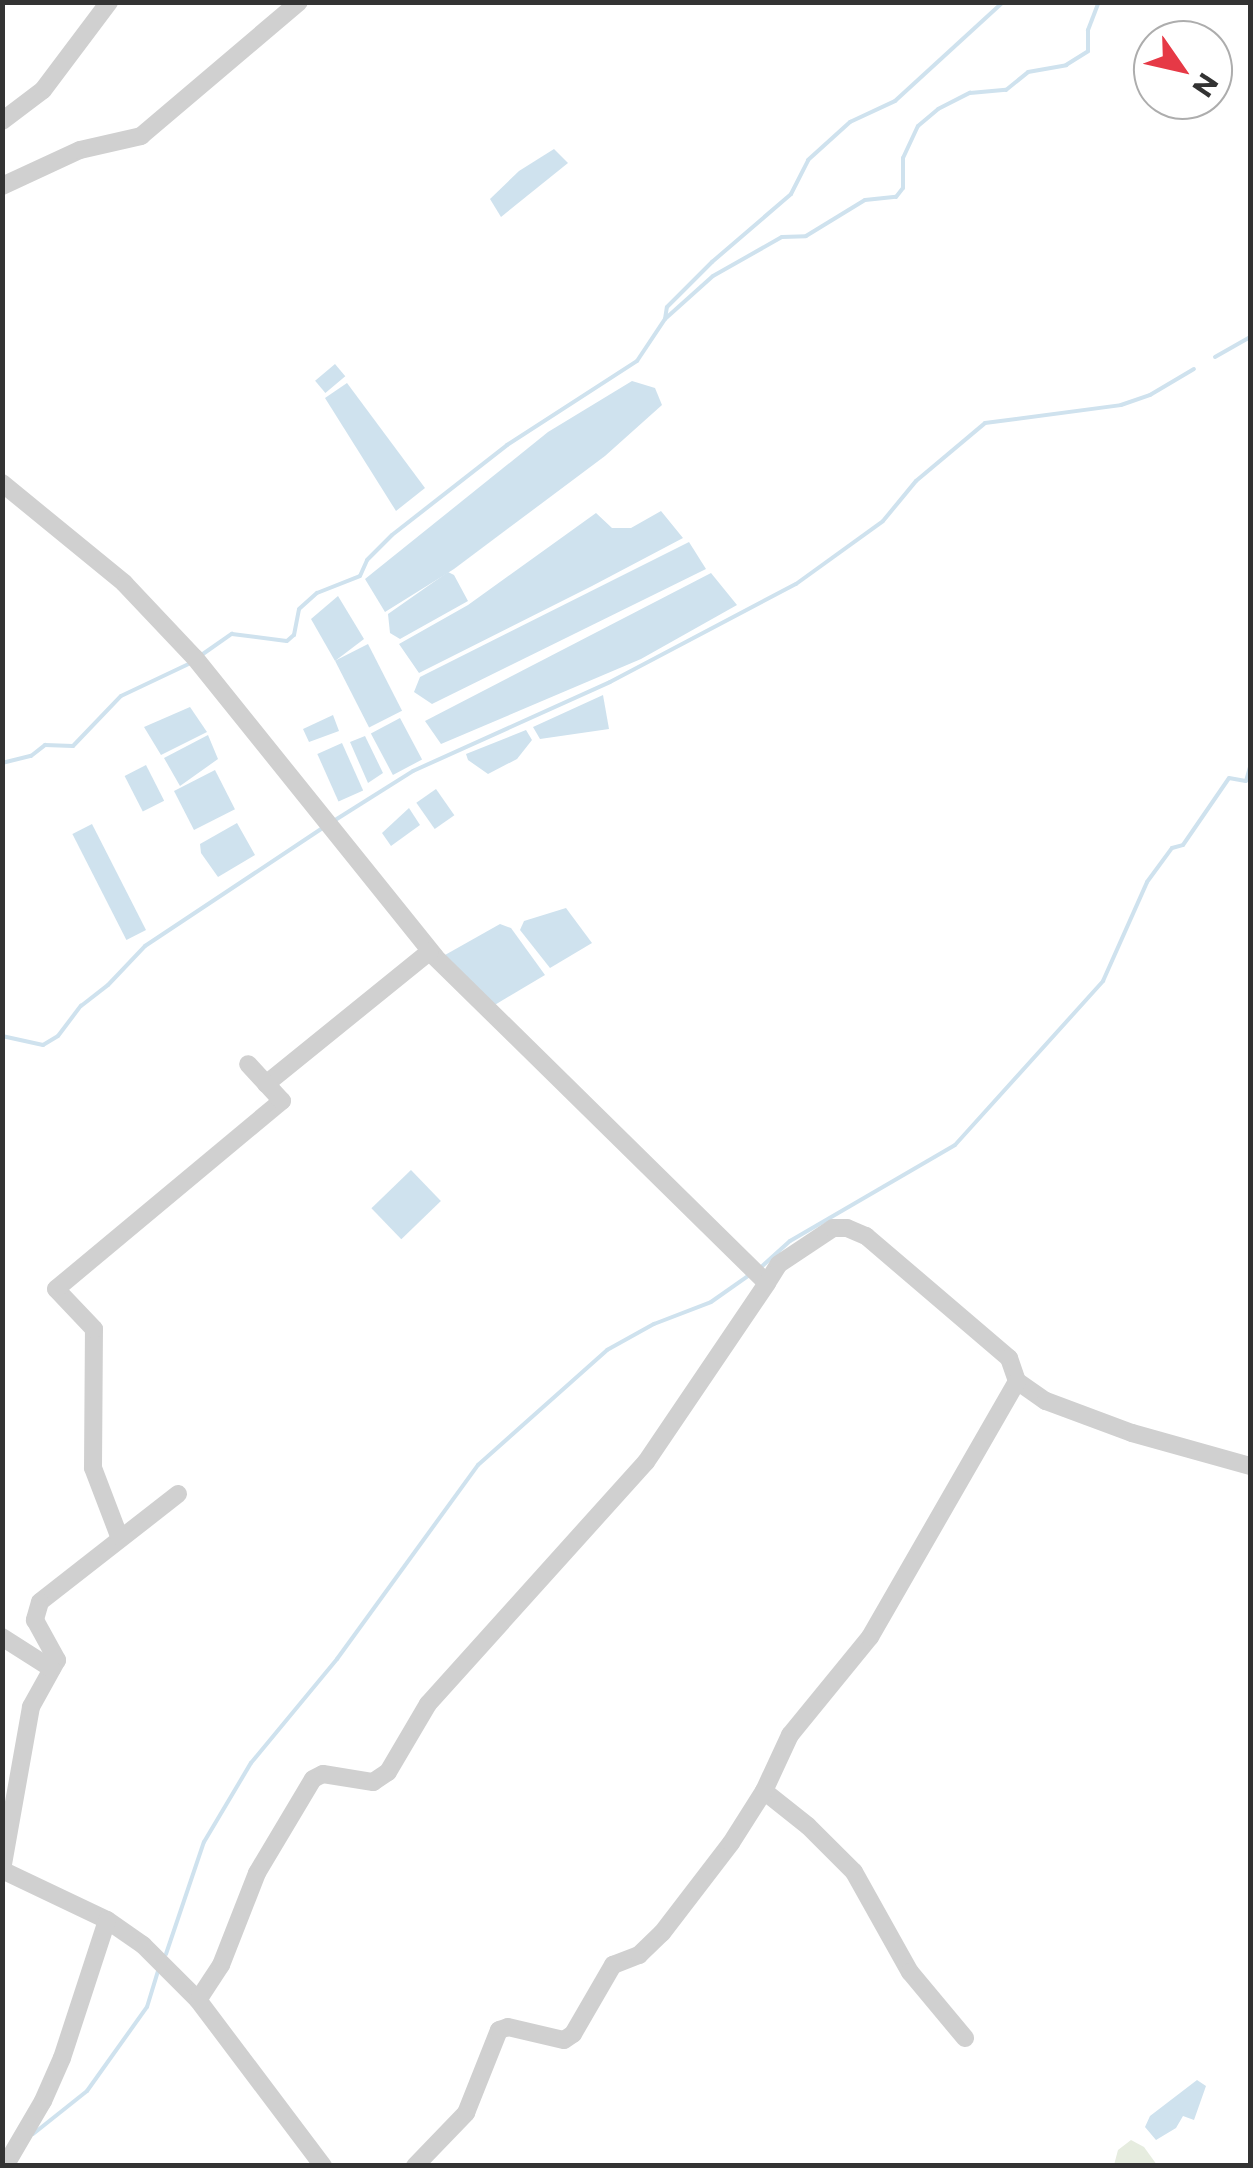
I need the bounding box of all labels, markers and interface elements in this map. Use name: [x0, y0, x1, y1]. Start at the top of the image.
north arrow: [1133, 20, 1233, 120]
text: N: [1186, 67, 1226, 104]

